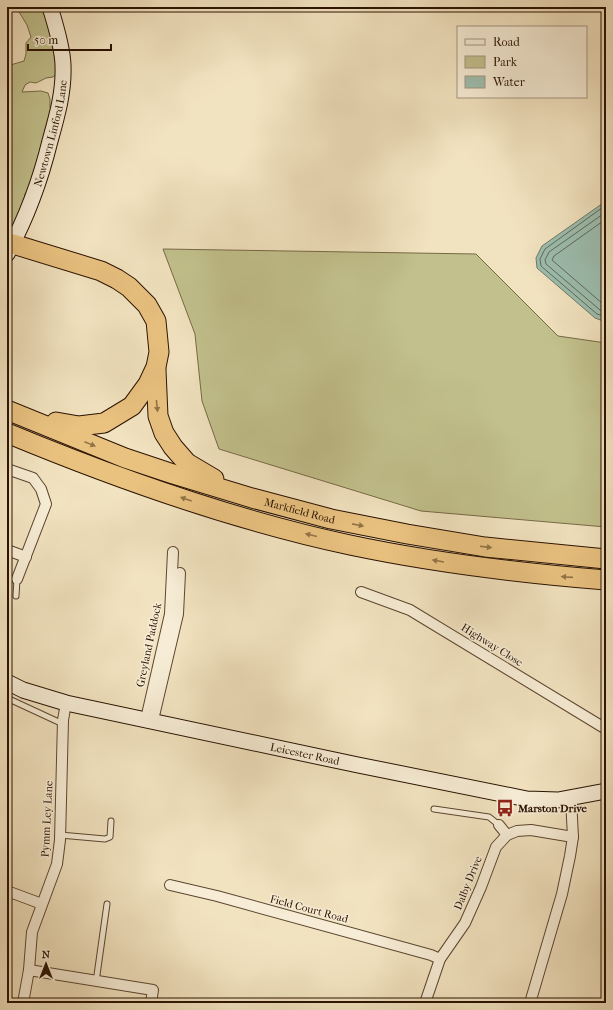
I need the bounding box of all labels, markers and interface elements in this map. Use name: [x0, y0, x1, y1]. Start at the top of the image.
scale bar: [28, 26, 111, 52]
legend: [457, 26, 587, 98]
text: 50 m: [34, 33, 58, 47]
text: Road: [493, 35, 520, 49]
text: Park: [493, 55, 518, 69]
text: Water: [492, 75, 526, 89]
street label: Newtown Linford Lane: [31, 79, 69, 188]
one-way arrow: [154, 400, 160, 412]
one-way arrow: [85, 441, 97, 447]
street label: Markfield Road: [263, 495, 337, 526]
one-way arrow: [179, 496, 191, 502]
one-way arrow: [352, 522, 364, 528]
one-way arrow: [305, 532, 317, 538]
one-way arrow: [480, 544, 492, 550]
one-way arrow: [432, 558, 444, 564]
one-way arrow: [561, 573, 573, 580]
street label: Greyland Paddock: [134, 601, 164, 688]
street label: Highway Close: [459, 621, 526, 669]
street label: Leicester Road: [269, 740, 342, 768]
street label: Pymm Ley Lane: [38, 780, 56, 858]
bus stop icon: Marston Drive: [495, 798, 515, 818]
place label: Marston Drive: [517, 802, 587, 815]
street label: Dalby Drive: [451, 854, 485, 912]
street label: Field Court Road: [268, 892, 350, 926]
north arrow: [26, 944, 66, 984]
text: N: [42, 948, 51, 961]

